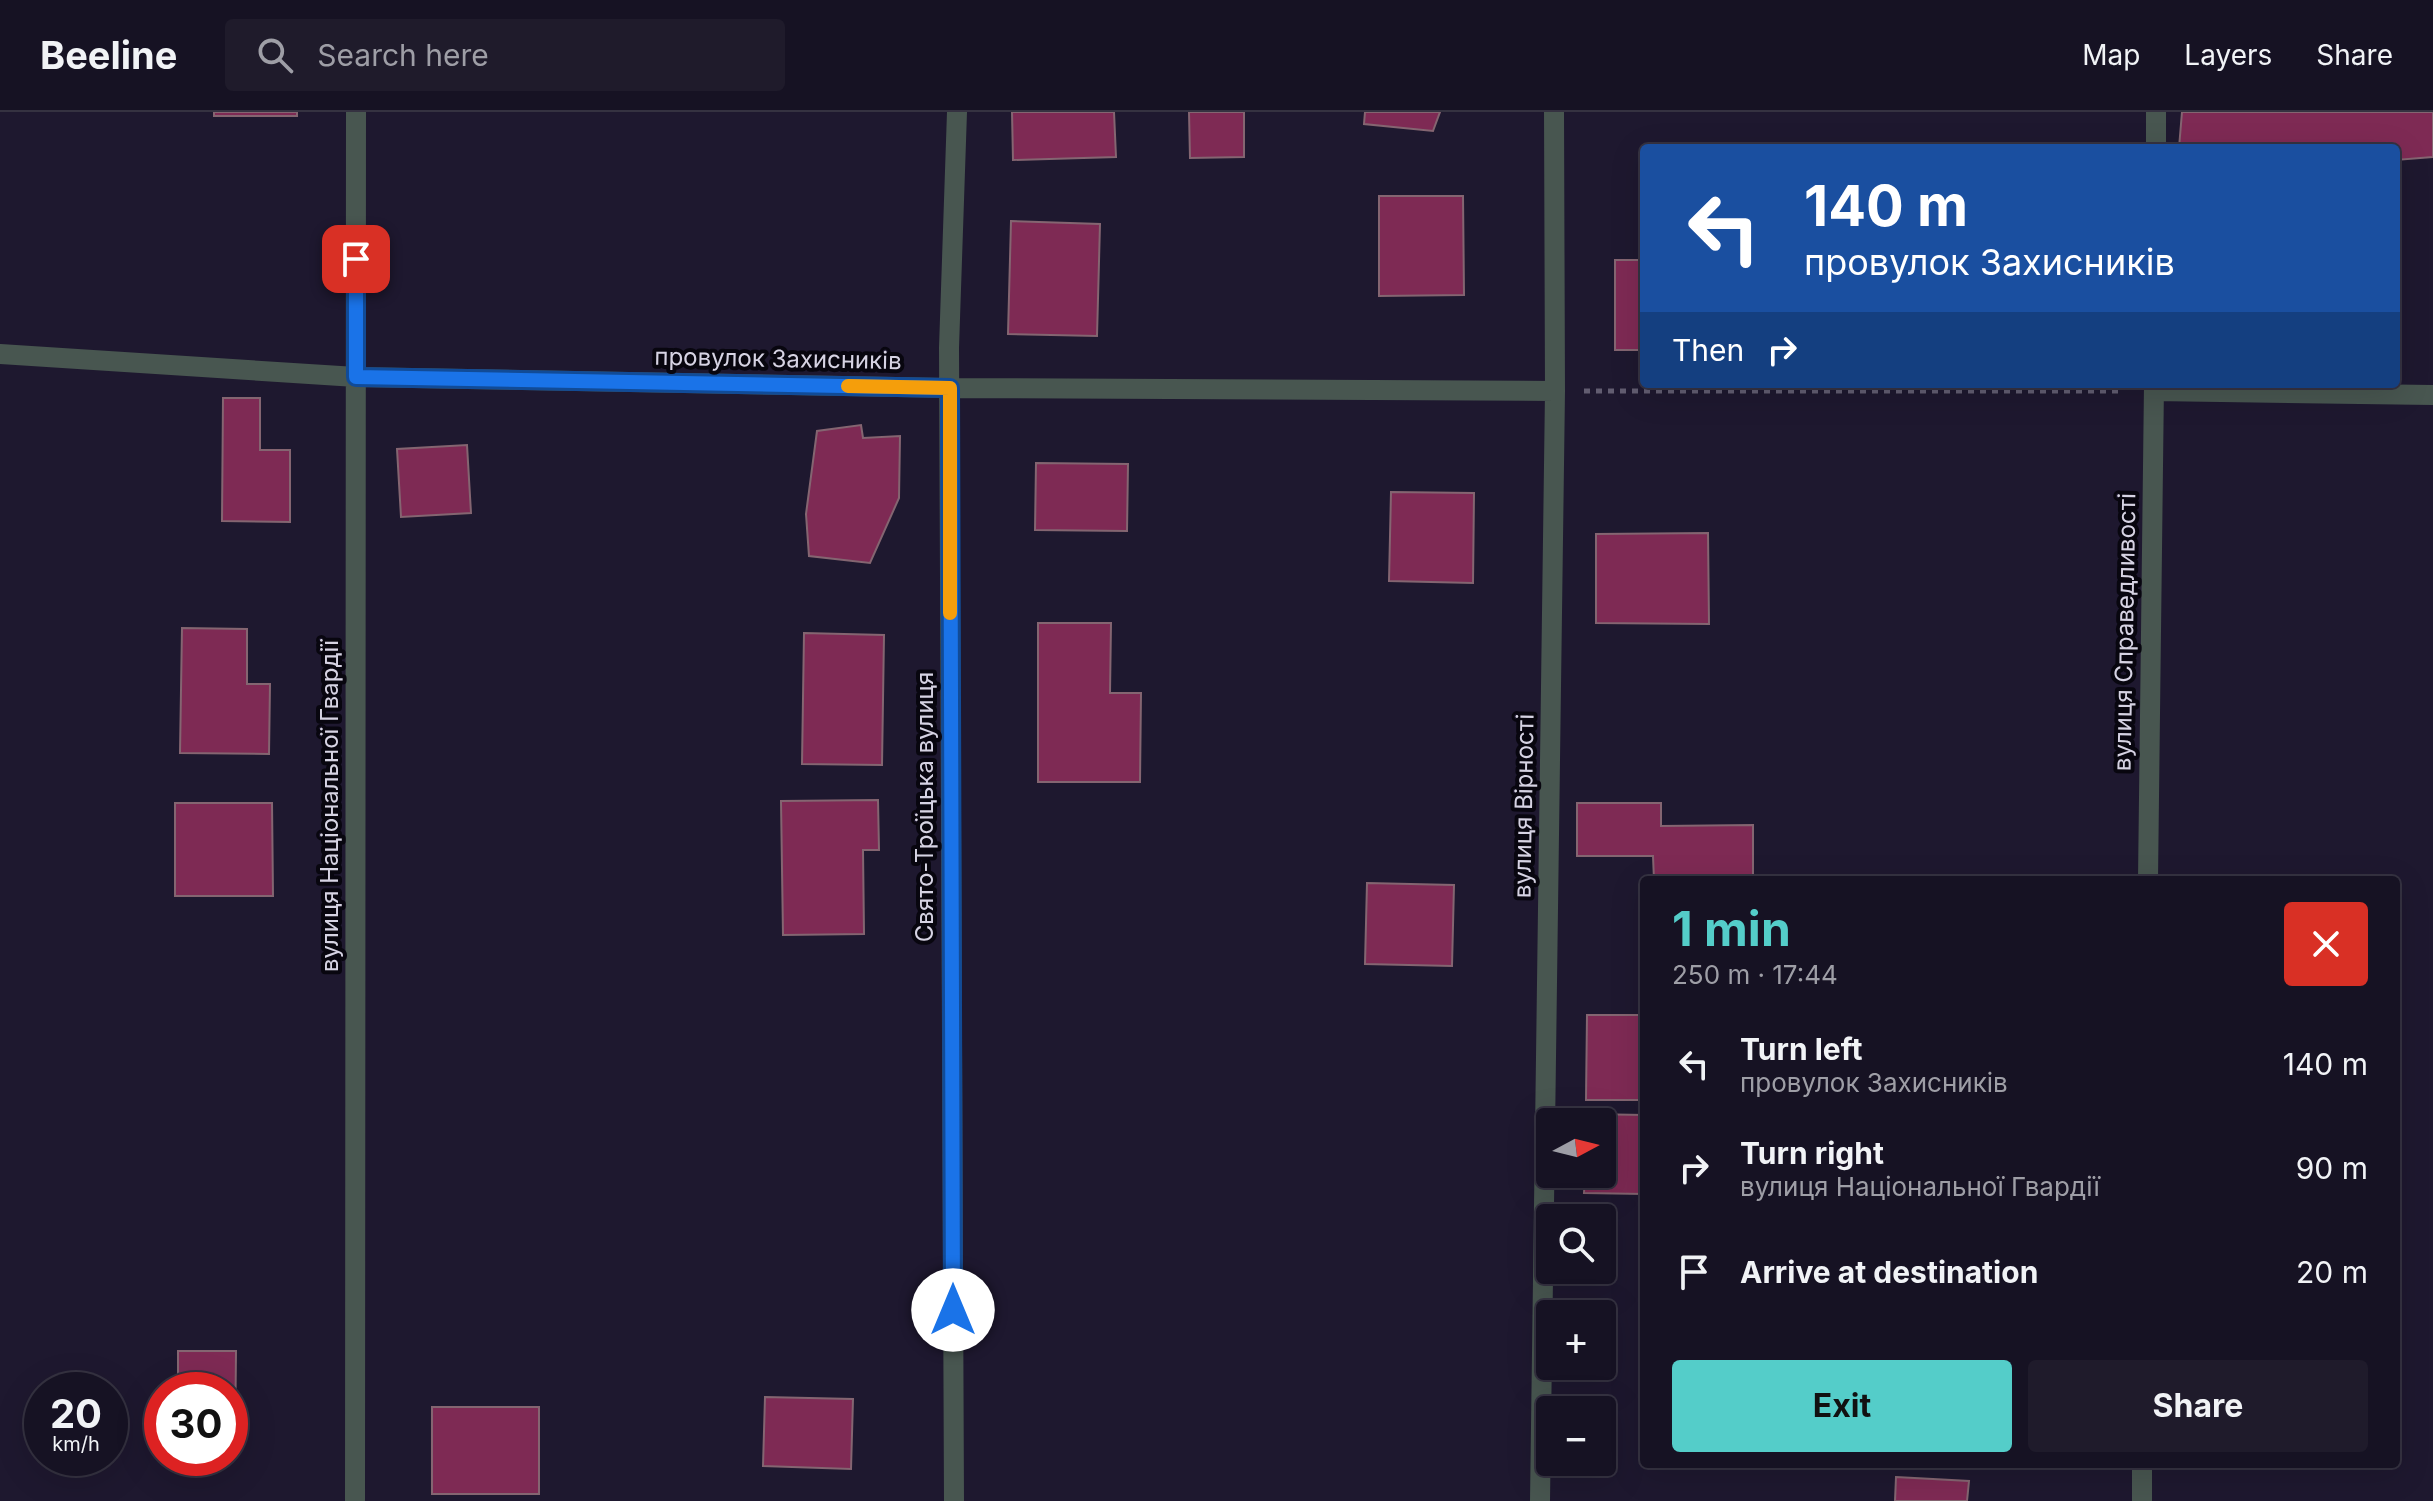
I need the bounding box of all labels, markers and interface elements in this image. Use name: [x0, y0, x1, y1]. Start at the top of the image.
search box: [225, 19, 785, 91]
text: Beeline: [40, 32, 177, 78]
icon: search: [253, 33, 297, 77]
text: Search here: [317, 37, 489, 73]
text: Map: [2082, 38, 2140, 72]
text: Layers: [2184, 38, 2272, 72]
text: Share: [2316, 38, 2393, 72]
text: 140 m: [1804, 172, 1968, 240]
icon: left: [1672, 176, 1776, 280]
pin: [322, 225, 390, 293]
icon: arrive: [334, 237, 378, 281]
text: провулок Захисників: [1804, 240, 2175, 284]
icon: right: [1760, 328, 1804, 372]
text: Then: [1672, 332, 1744, 368]
street label: провулок Захисників: [654, 342, 902, 375]
street label: вулиця Справедливості: [2108, 493, 2141, 771]
street label: вулиця Національної Гвардії: [315, 639, 344, 972]
street label: Свято-Троїцька вулиця: [910, 672, 939, 942]
street label: вулиця Вірності: [1507, 714, 1540, 898]
text: 1 min: [1672, 899, 1791, 958]
button: close: [2284, 902, 2368, 986]
text: 250 m · 17:44: [1672, 959, 1838, 990]
text: Turn left: [1740, 1031, 1862, 1067]
icon: left: [1672, 1042, 1716, 1086]
text: 140 m: [2283, 1046, 2368, 1082]
text: провулок Захисників: [1740, 1067, 2008, 1098]
north arrow: [1536, 1108, 1616, 1188]
map controls: [1536, 1108, 1616, 1476]
text: Turn right: [1740, 1135, 1884, 1171]
icon: right: [1672, 1146, 1716, 1190]
text: 90 m: [2296, 1150, 2368, 1186]
text: вулиця Національної Гвардії: [1740, 1171, 2100, 1202]
button: search: [1536, 1204, 1616, 1284]
icon: arrive: [1672, 1250, 1716, 1294]
text: Arrive at destination: [1740, 1254, 2038, 1290]
text: 20 m: [2296, 1254, 2368, 1290]
position arrow: [911, 1268, 995, 1352]
button: +: [1536, 1300, 1616, 1380]
button: Exit: [1672, 1360, 2012, 1452]
button: Share: [2028, 1360, 2368, 1452]
speed limit sign: 30: [144, 1372, 248, 1476]
text: 20: [50, 1389, 102, 1438]
button: −: [1536, 1396, 1616, 1476]
text: km/h: [52, 1432, 100, 1456]

